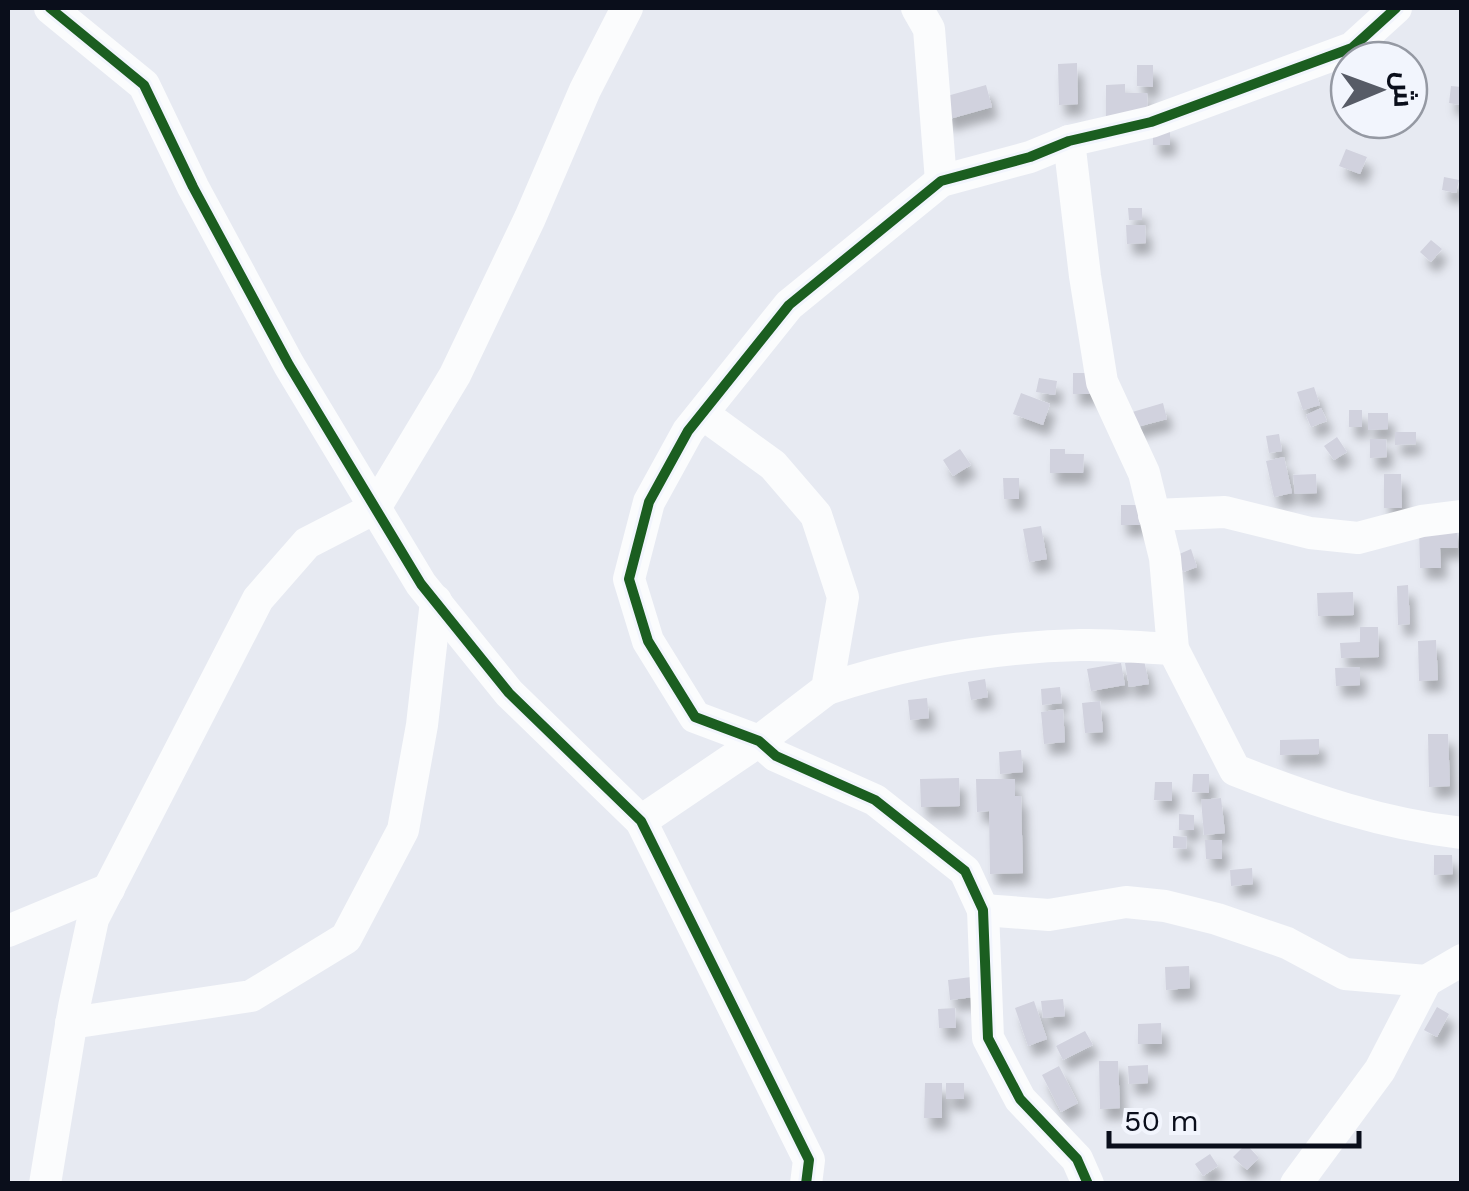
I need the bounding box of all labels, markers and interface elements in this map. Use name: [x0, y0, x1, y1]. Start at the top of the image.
north arrow: [1329, 40, 1429, 140]
text: ش: [1387, 71, 1420, 108]
scale bar: [1109, 1086, 1359, 1148]
text: 50 m: [1124, 1103, 1199, 1138]

